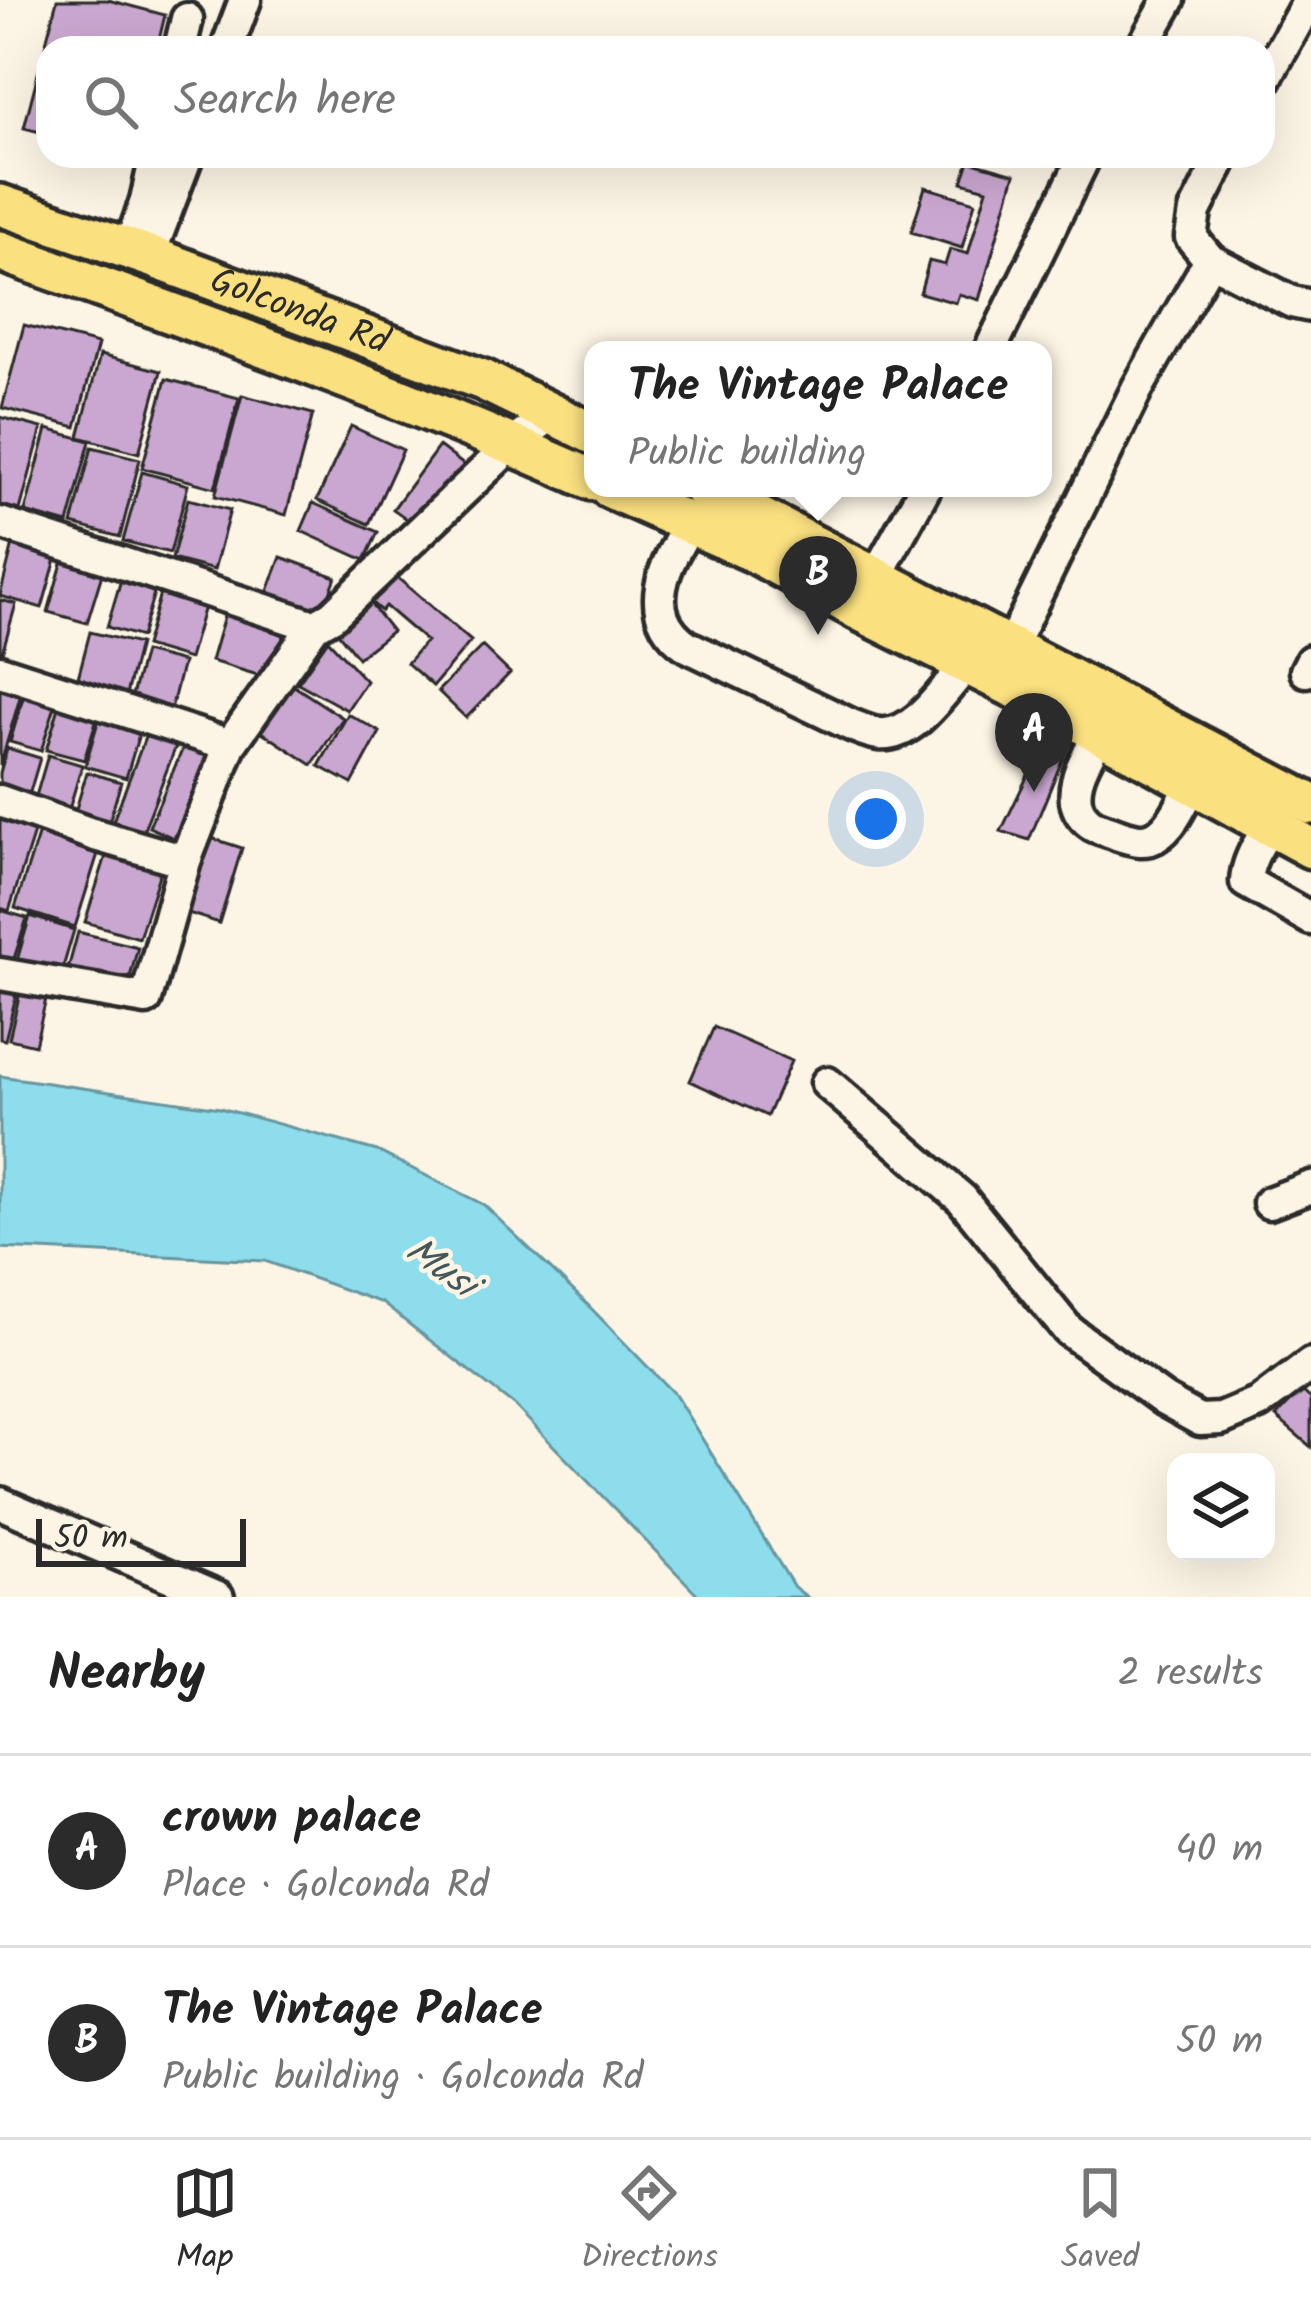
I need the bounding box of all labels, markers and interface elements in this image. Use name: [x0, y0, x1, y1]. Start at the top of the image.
search box: [36, 36, 1275, 168]
text: Search here: [174, 66, 396, 138]
icon: search: [78, 69, 144, 135]
street label: Golconda Rd: [202, 253, 398, 371]
popup: [584, 341, 1052, 497]
text: The Vintage Palace: [628, 352, 1008, 424]
text: Public building: [628, 424, 866, 486]
pin: B: [779, 536, 857, 635]
pin: A: [995, 693, 1073, 792]
your location: [846, 789, 906, 849]
water label: Musi: [391, 1222, 495, 1320]
map controls: [1167, 1453, 1275, 1561]
button: layers: [1167, 1453, 1275, 1561]
scale bar: [36, 1513, 246, 1566]
text: 50 m: [54, 1513, 128, 1566]
text: Nearby: [48, 1635, 205, 1716]
text: 2 results: [1118, 1644, 1263, 1706]
text: crown palace: [162, 1784, 421, 1856]
text: A: [75, 1820, 99, 1882]
text: 40 m: [1175, 1820, 1263, 1882]
text: Place · Golconda Rd: [162, 1856, 489, 1918]
text: The Vintage Palace: [162, 1976, 542, 2048]
text: B: [75, 2012, 99, 2074]
text: 50 m: [1176, 2012, 1263, 2074]
text: Public building · Golconda Rd: [162, 2048, 643, 2110]
tab: Map: [172, 2160, 238, 2285]
tab: Directions: [581, 2160, 718, 2285]
tab: Saved: [1061, 2160, 1139, 2285]

